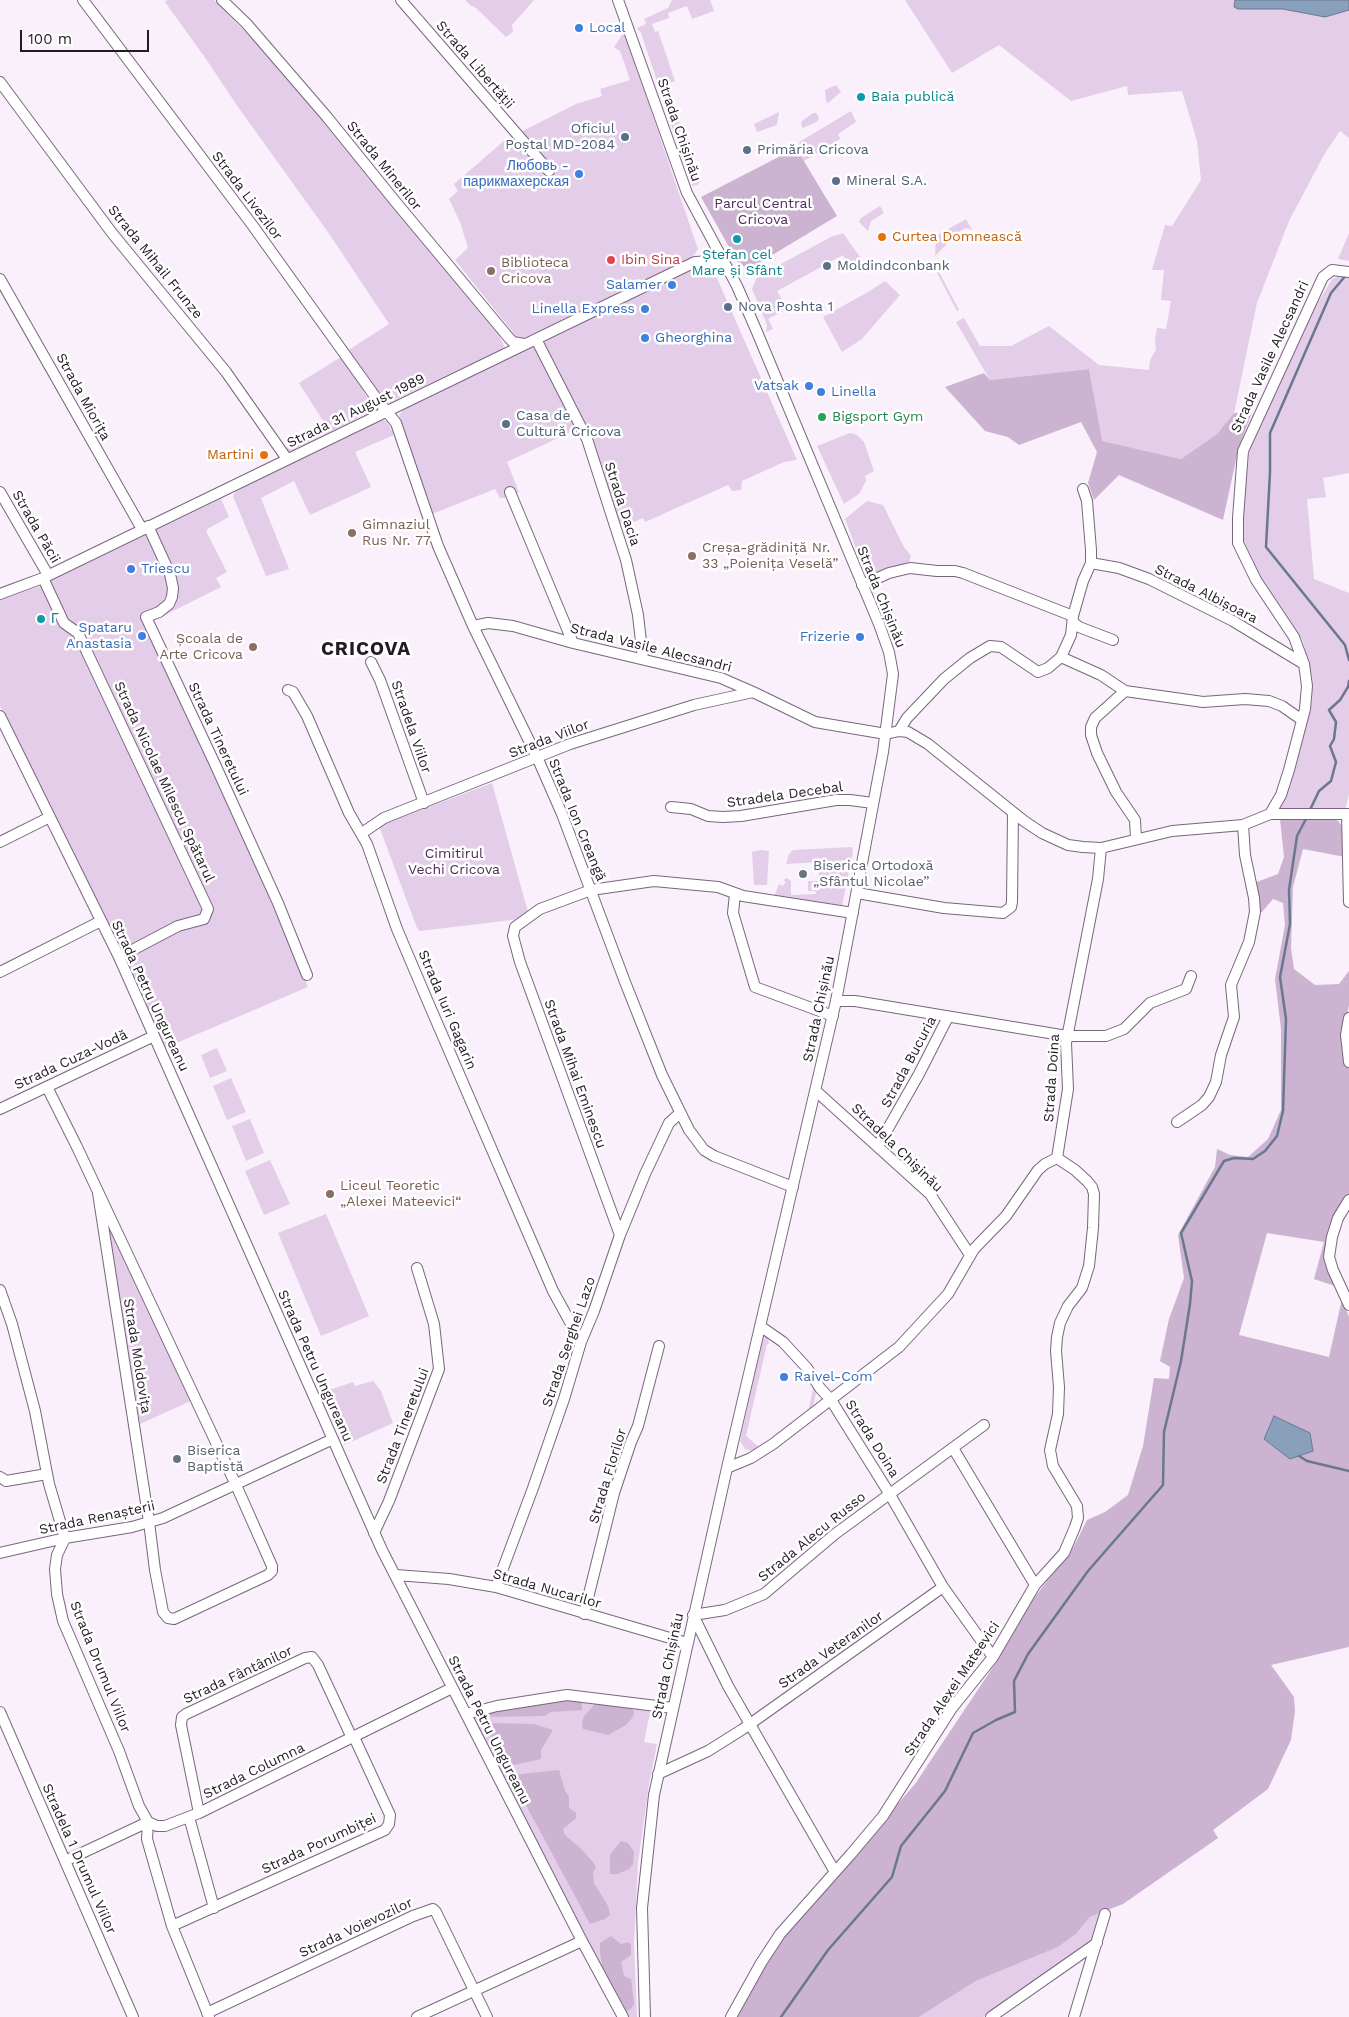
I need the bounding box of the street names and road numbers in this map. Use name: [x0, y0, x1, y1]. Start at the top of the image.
street label: Strada Libertății: [432, 18, 518, 112]
street label: Strada Chișinău: [653, 76, 705, 184]
street label: Strada Minerilor: [343, 118, 425, 214]
street label: Strada Livezilor: [208, 148, 286, 244]
street label: Strada Mihail Frunze: [104, 202, 206, 322]
street label: Strada Vasile Alecsandri: [1227, 278, 1313, 436]
street label: Strada Miorița: [52, 350, 114, 444]
street label: Strada 31 August 1989: [284, 370, 428, 452]
street label: Strada Dacia: [601, 460, 643, 548]
street label: Strada Păcii: [8, 488, 64, 566]
street label: Strada Chișinău: [853, 544, 909, 650]
street label: Strada Albișoara: [1152, 561, 1260, 627]
street label: Strada Vasile Alecsandri: [569, 620, 733, 676]
street label: Stradela Viilor: [387, 678, 435, 776]
street label: Strada Nicolae Milescu Spătarul: [110, 679, 218, 885]
street label: Strada Tineretului: [184, 680, 252, 798]
street label: Strada Viilor: [506, 716, 592, 762]
street label: Strada Ion Creangă: [545, 756, 609, 884]
street label: Stradela Decebal: [726, 779, 844, 811]
street label: Strada Petru Ungureanu: [108, 918, 192, 1074]
street label: Strada Iuri Gagarin: [414, 948, 480, 1072]
street label: Strada Chișinău: [800, 954, 838, 1064]
street label: Strada Mihai Eminescu: [540, 997, 610, 1151]
street label: Strada Bucuria: [878, 1013, 940, 1111]
street label: Strada Cuza-Vodă: [12, 1026, 130, 1094]
street label: Strada Doina: [1041, 1033, 1063, 1123]
street label: Stradela Chişinău: [848, 1100, 946, 1196]
street label: Strada Serghei Lazo: [539, 1275, 599, 1409]
street label: Strada Petru Ungureanu: [274, 1287, 356, 1445]
street label: Strada Moldovița: [120, 1297, 154, 1415]
street label: Strada Tineretului: [373, 1366, 433, 1486]
street label: Strada Doina: [841, 1397, 903, 1481]
street label: Strada Florilor: [586, 1426, 630, 1526]
street label: Strada Alecu Russo: [755, 1488, 869, 1586]
street label: Strada Renașterii: [38, 1498, 156, 1538]
street label: Strada Nucarilor: [491, 1565, 603, 1613]
street label: Strada Drumul Viilor: [66, 1599, 134, 1735]
street label: Strada Veteranilor: [775, 1607, 887, 1693]
street label: Strada Chișinău: [649, 1611, 687, 1721]
street label: Strada Alexei Mateevici: [901, 1618, 1003, 1760]
street label: Strada Fântânilor: [181, 1642, 295, 1708]
street label: Strada Petru Ungureanu: [444, 1653, 534, 1807]
street label: Strada Columna: [201, 1739, 307, 1803]
street label: Stradela 1 Drumul Viilor: [38, 1781, 120, 1937]
street label: Strada Porumbiței: [259, 1810, 379, 1878]
street label: Strada Voievozilor: [297, 1894, 415, 1962]

